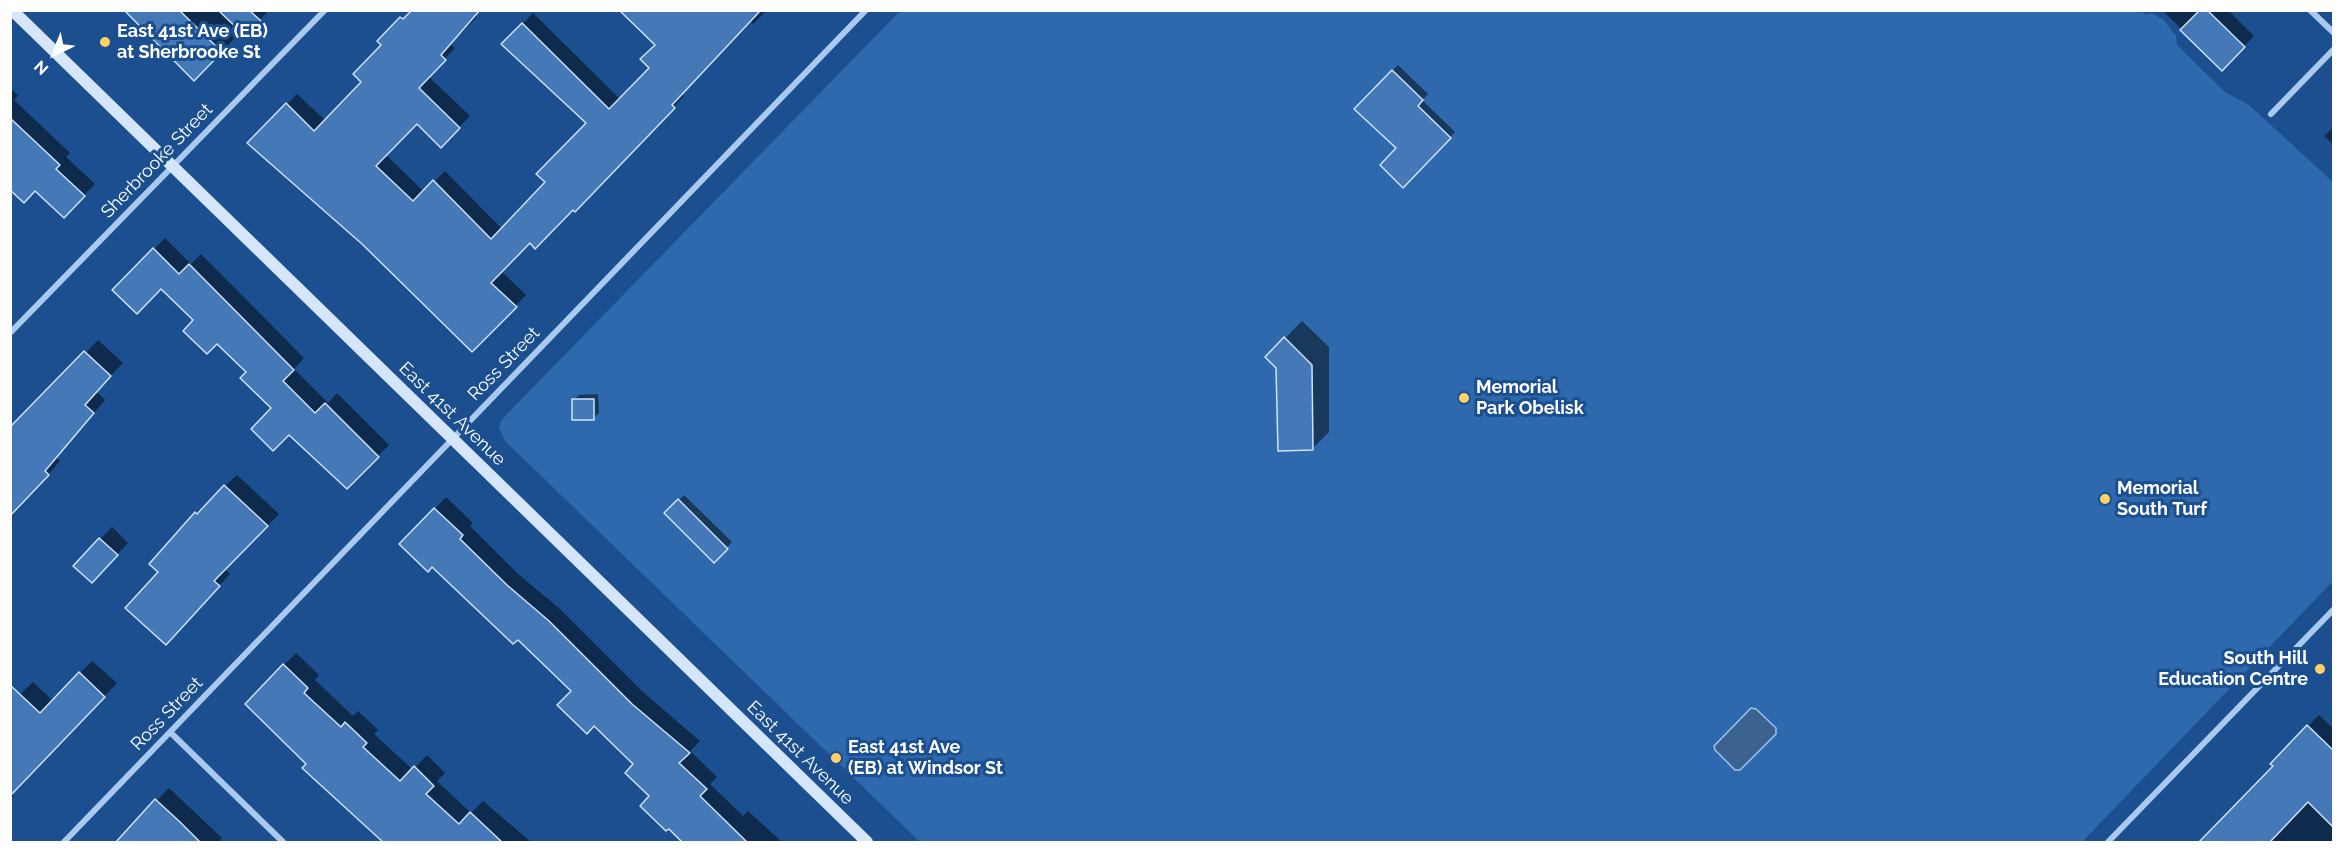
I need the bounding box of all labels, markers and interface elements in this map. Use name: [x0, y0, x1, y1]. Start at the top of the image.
place label: East 41st Ave (EB) at Sherbrooke St: [117, 21, 268, 63]
north arrow: [24, 24, 84, 84]
marker: East 41st Ave (EB) at Sherbrooke St: [98, 35, 112, 49]
text: N: [30, 56, 52, 79]
street label: Sherbrooke Street: [97, 99, 217, 223]
street label: Ross Street: [464, 323, 544, 405]
street label: East 41st Avenue: [394, 358, 510, 470]
place label: Memorial Park Obelisk: [1476, 377, 1584, 420]
marker: Memorial Park Obelisk: [1457, 391, 1471, 405]
place label: Memorial South Turf: [2117, 478, 2207, 520]
marker: Memorial South Turf: [2098, 492, 2112, 506]
place label: South Hill Education Centre: [2158, 648, 2308, 690]
marker: South Hill Education Centre: [2313, 662, 2327, 676]
street label: Ross Street: [127, 673, 207, 755]
street label: East 41st Avenue: [742, 697, 858, 809]
place label: East 41st Ave (EB) at Windsor St: [848, 737, 1003, 780]
marker: East 41st Ave (EB) at Windsor St: [829, 751, 843, 765]

